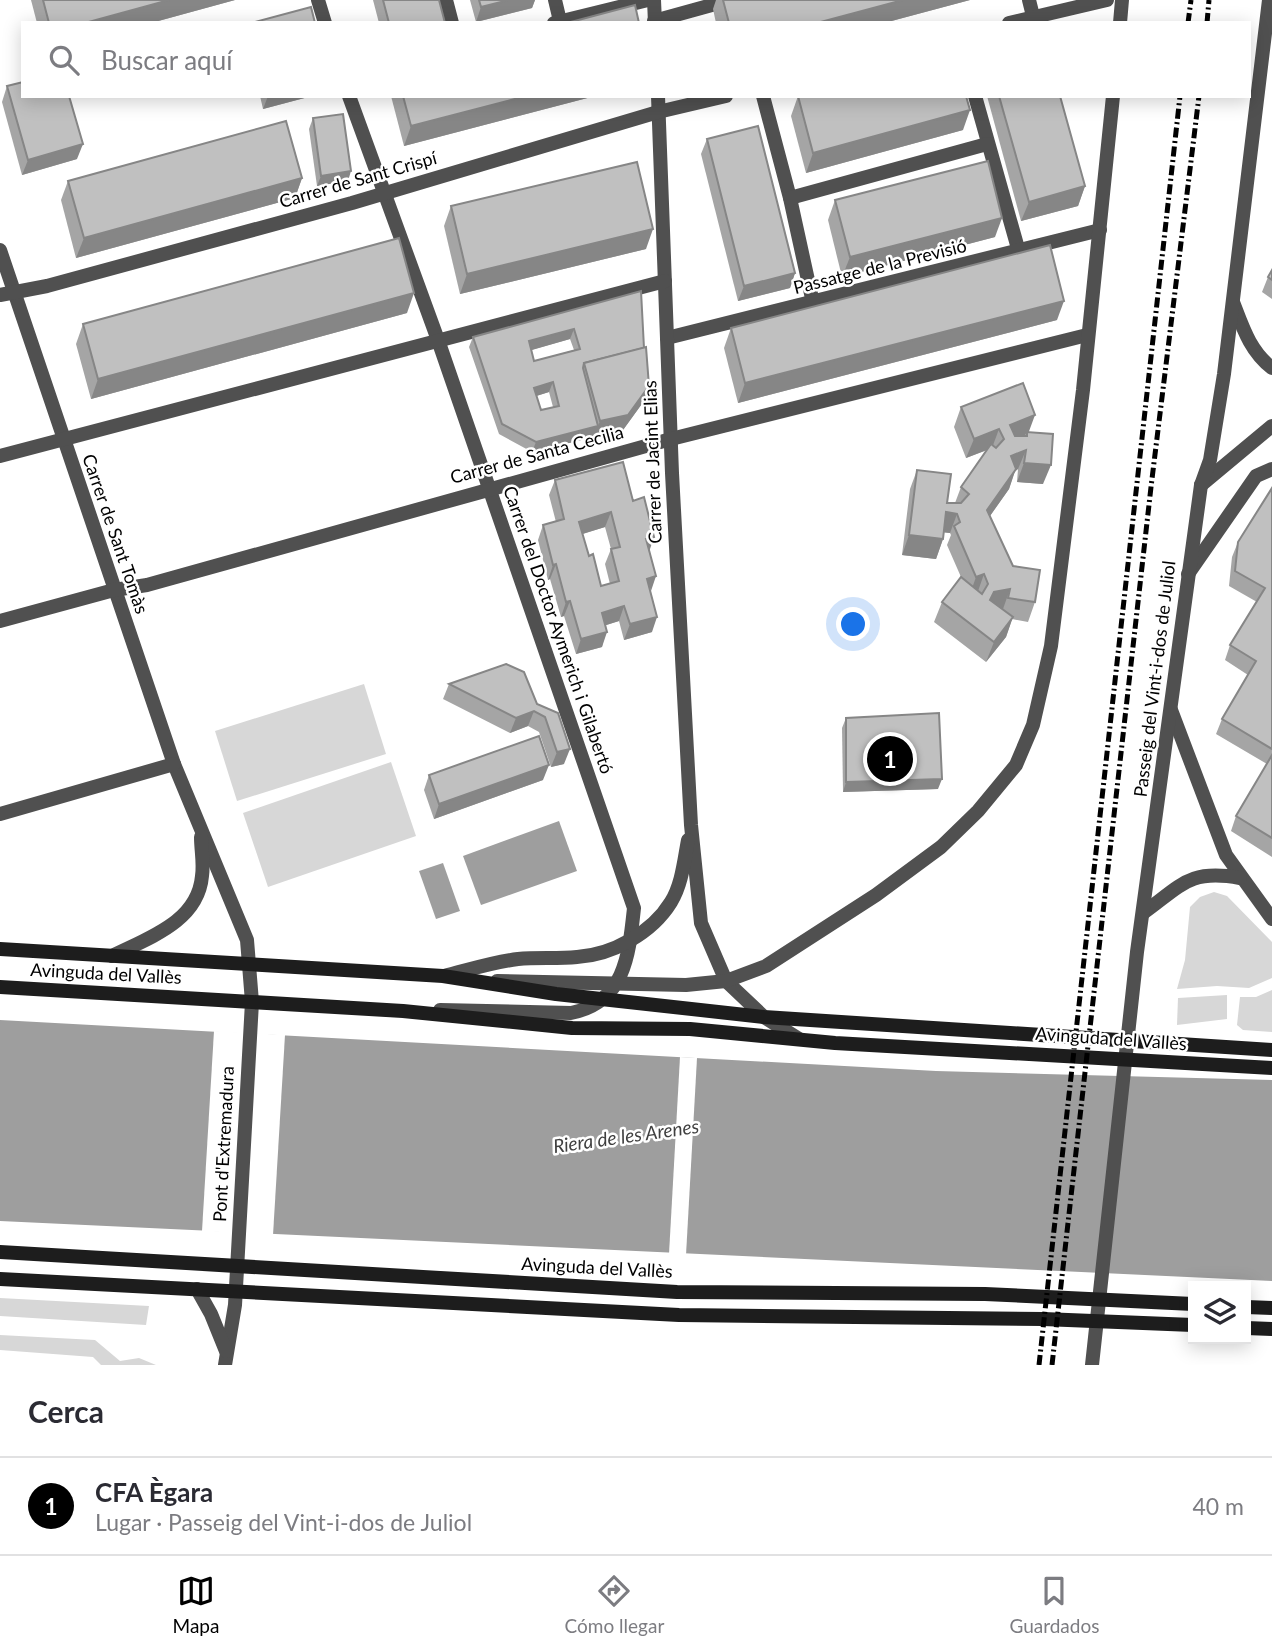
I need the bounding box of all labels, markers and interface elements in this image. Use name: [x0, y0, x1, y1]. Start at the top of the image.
search box: [21, 21, 1251, 98]
icon: search: [45, 41, 83, 79]
text: Buscar aquí: [101, 44, 232, 76]
street label: Carrer de Sant Crispí: [276, 146, 440, 212]
street label: Passatge de la Previsió: [791, 234, 969, 298]
street label: Carrer de Jacint Elias: [638, 380, 666, 544]
street label: Carrer de Santa Cecilia: [448, 420, 626, 488]
street label: Carrer de Sant Tomàs: [78, 451, 154, 617]
street label: Carrer del Doctor Aymerich i Gilabertó: [499, 483, 619, 777]
street label: Passeig del Vint-i-dos de Juliol: [1129, 559, 1179, 798]
your location: [836, 607, 870, 641]
pin: 1: [867, 733, 913, 785]
street label: Avinguda del Vallès: [30, 958, 182, 988]
street label: Avinguda del Vallès: [1035, 1022, 1188, 1054]
street label: Pont d'Extremadura: [208, 1065, 238, 1222]
water label: Riera de les Arenes: [552, 1114, 701, 1157]
street label: Avinguda del Vallès: [521, 1252, 673, 1282]
map controls: [1188, 1281, 1251, 1344]
button: layers: [1188, 1281, 1251, 1344]
text: Cerca: [28, 1393, 104, 1429]
text: CFA Ègara: [95, 1476, 213, 1508]
text: 1: [44, 1492, 58, 1520]
text: 40 m: [1193, 1492, 1244, 1520]
text: Lugar · Passeig del Vint-i-dos de Juliol: [95, 1508, 472, 1536]
tab: Mapa: [173, 1572, 219, 1637]
tab: Cómo llegar: [565, 1572, 664, 1637]
tab: Guardados: [1009, 1572, 1099, 1637]

